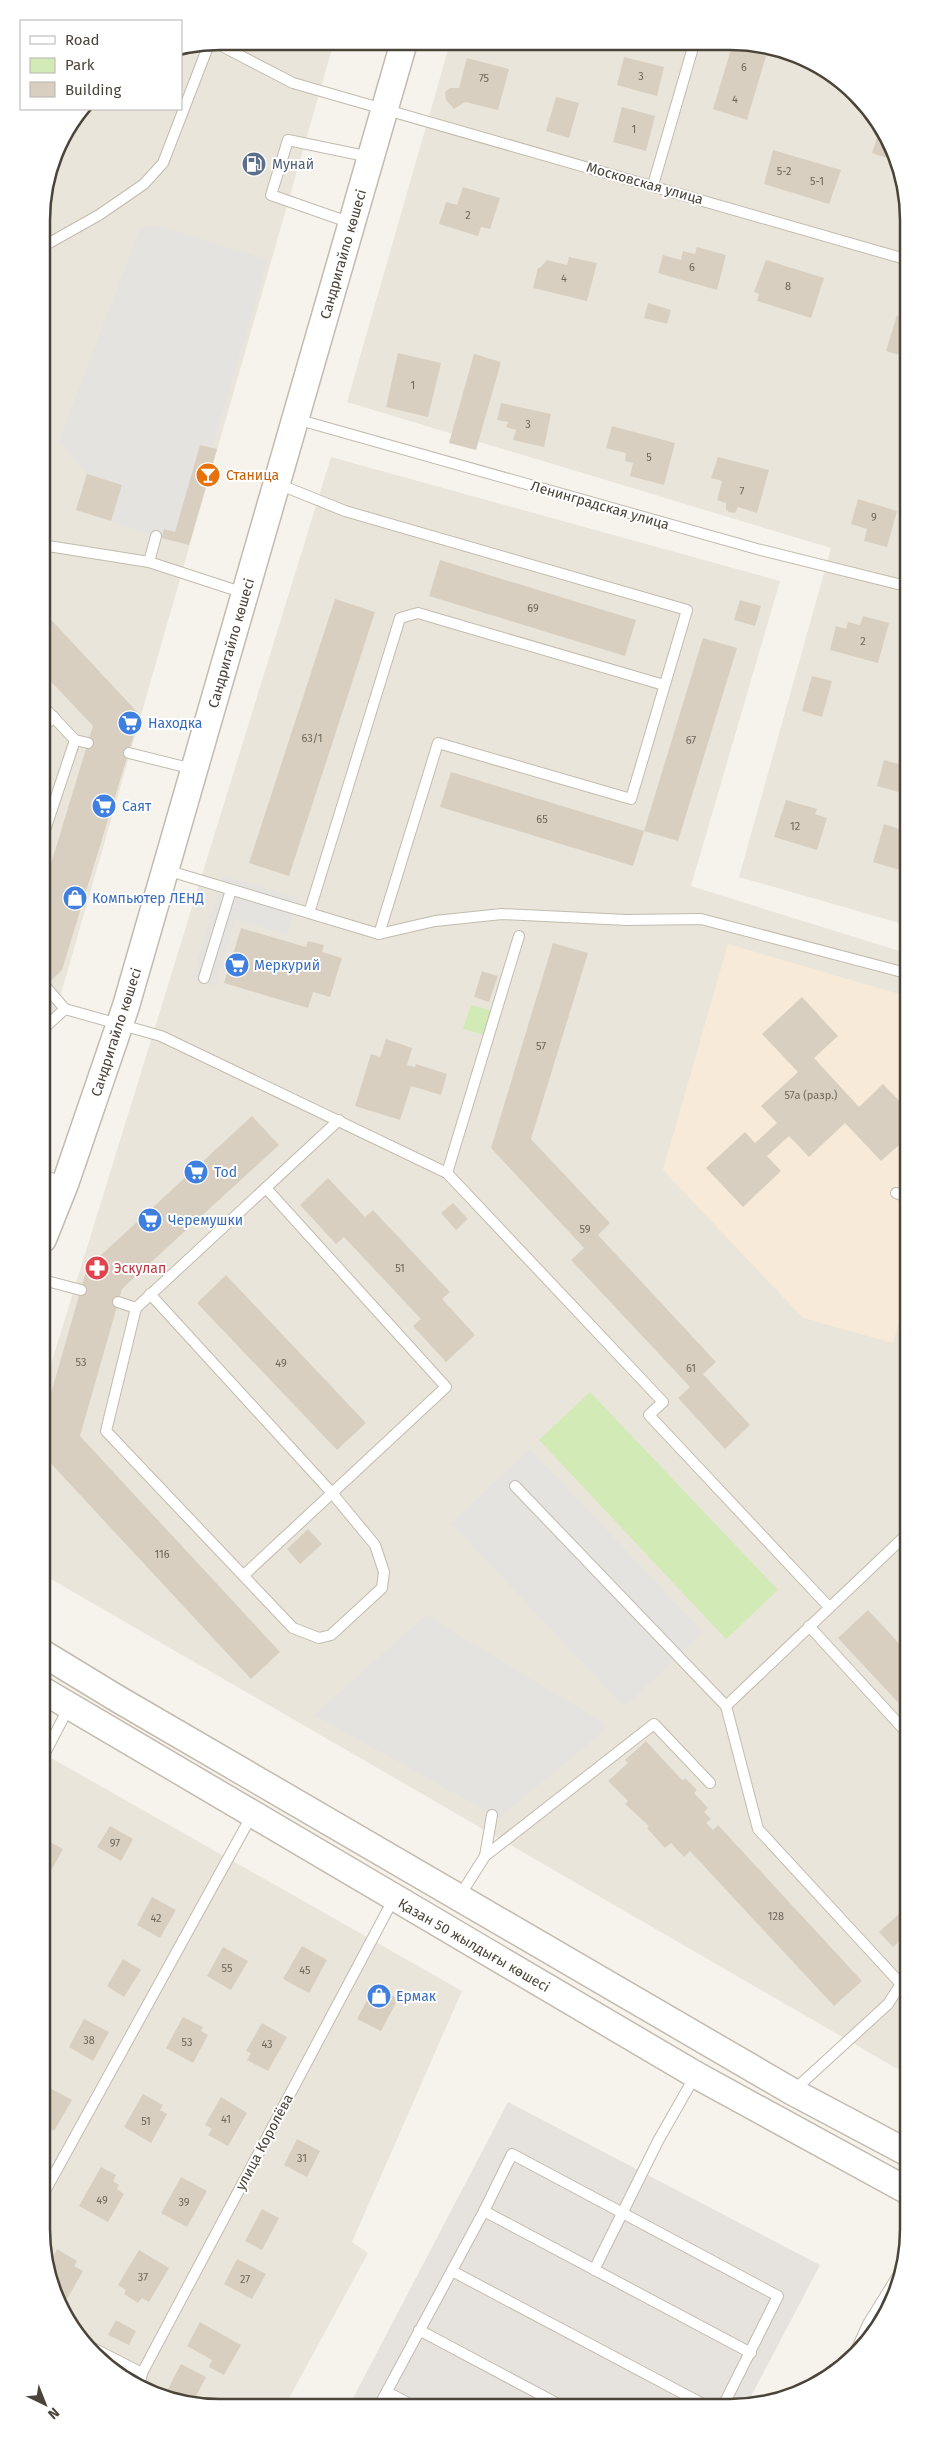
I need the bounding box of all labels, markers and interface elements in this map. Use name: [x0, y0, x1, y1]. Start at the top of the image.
legend: [20, 20, 182, 110]
text: Road: [65, 31, 100, 49]
text: Park: [65, 56, 95, 74]
house number: 6: [741, 61, 747, 74]
house number: 3: [638, 70, 644, 83]
house number: 75: [479, 72, 490, 85]
text: Building: [65, 81, 121, 99]
house number: 4: [732, 93, 738, 106]
house number: 1: [632, 123, 636, 136]
fuel station icon: Мунай: [241, 151, 267, 177]
place label: Мунай: [272, 156, 314, 173]
street label: Московская улица: [584, 159, 705, 208]
house number: 5-2: [777, 165, 791, 178]
house number: 5-1: [810, 175, 824, 188]
street label: Сандригайло көшесі: [317, 187, 370, 321]
house number: 2: [465, 209, 471, 222]
house number: 6: [689, 261, 695, 274]
house number: 4: [561, 272, 567, 285]
house number: 8: [785, 280, 791, 293]
house number: 1: [411, 379, 415, 392]
house number: 3: [525, 418, 531, 431]
house number: 5: [646, 451, 652, 464]
bar icon: Станица: [195, 462, 221, 488]
place label: Станица: [226, 467, 279, 484]
street label: Ленинградская улица: [529, 478, 671, 533]
house number: 7: [740, 485, 745, 498]
house number: 9: [871, 511, 877, 524]
street label: Сандригайло көшесі: [205, 576, 258, 710]
house number: 69: [527, 602, 539, 615]
house number: 2: [860, 635, 866, 648]
supermarket icon: Находка: [117, 710, 143, 736]
place label: Находка: [148, 715, 202, 732]
house number: 63/1: [302, 732, 322, 745]
house number: 67: [686, 734, 696, 747]
supermarket icon: Саят: [91, 793, 117, 819]
place label: Саят: [122, 798, 152, 815]
house number: 65: [536, 813, 548, 826]
house number: 12: [790, 820, 800, 833]
shop icon: Компьютер ЛЕНД: [62, 885, 88, 911]
place label: Компьютер ЛЕНД: [92, 890, 204, 907]
supermarket icon: Меркурий: [224, 952, 250, 978]
place label: Меркурий: [254, 957, 320, 974]
street label: Сандригайло көшесі: [88, 966, 145, 1099]
house number: 57: [536, 1040, 546, 1053]
house number: 57а (разр.): [785, 1089, 838, 1102]
supermarket icon: Tod: [183, 1159, 209, 1185]
place label: Tod: [214, 1164, 237, 1181]
supermarket icon: Черемушки: [137, 1207, 163, 1233]
place label: Черемушки: [168, 1212, 243, 1229]
house number: 59: [579, 1223, 591, 1236]
pharmacy icon: Эскулап: [84, 1255, 110, 1281]
place label: Эскулап: [114, 1260, 166, 1277]
house number: 51: [395, 1262, 405, 1275]
house number: 53: [76, 1356, 86, 1369]
house number: 49: [275, 1357, 287, 1370]
house number: 61: [686, 1362, 696, 1375]
house number: 116: [154, 1548, 170, 1561]
house number: 97: [110, 1837, 120, 1850]
street label: Қазан 50 жылдығы көшесі: [395, 1895, 553, 1996]
house number: 128: [768, 1910, 784, 1923]
house number: 42: [150, 1912, 162, 1925]
house number: 55: [222, 1962, 233, 1975]
house number: 45: [299, 1964, 311, 1977]
shop icon: Ермак: [366, 1983, 392, 2009]
place label: Ермак: [396, 1988, 437, 2005]
house number: 38: [83, 2034, 95, 2047]
house number: 53: [182, 2036, 192, 2049]
house number: 43: [261, 2038, 273, 2051]
street label: улица Королёва: [232, 2091, 297, 2193]
house number: 41: [221, 2113, 231, 2126]
house number: 51: [141, 2115, 151, 2128]
house number: 31: [297, 2152, 307, 2165]
house number: 49: [96, 2194, 108, 2207]
house number: 39: [178, 2196, 190, 2209]
house number: 37: [138, 2271, 148, 2284]
house number: 27: [240, 2273, 250, 2286]
north arrow: [20, 2379, 70, 2429]
text: N: [44, 2404, 63, 2423]

